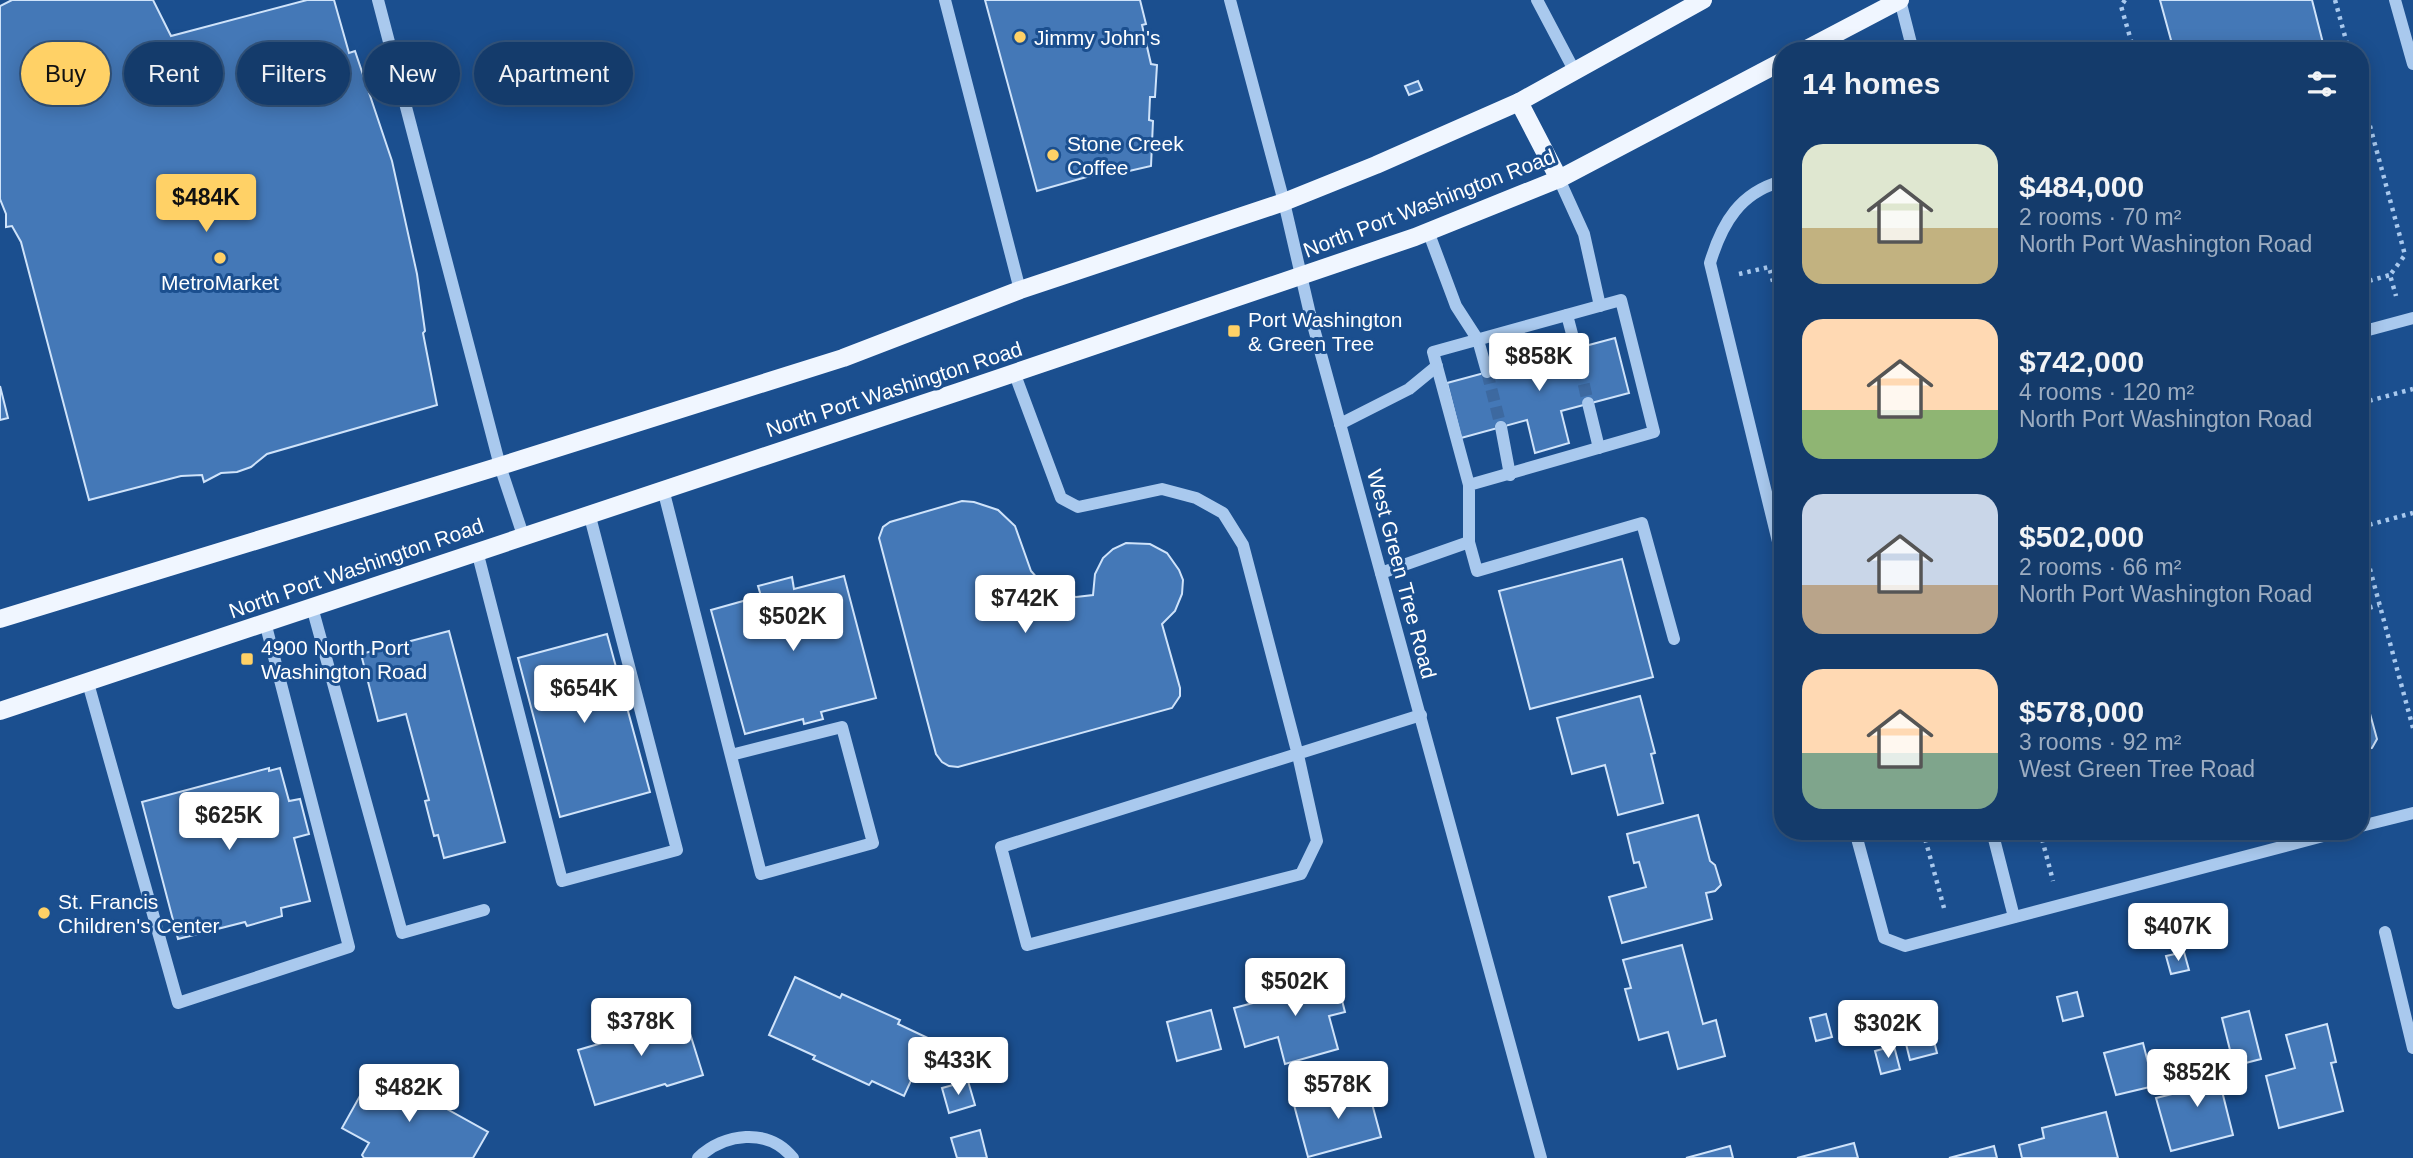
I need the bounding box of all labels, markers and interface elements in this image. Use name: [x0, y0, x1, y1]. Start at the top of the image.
place label: Jimmy John's: [1034, 26, 1161, 49]
marker: Jimmy John's: [1012, 29, 1028, 45]
chip: Buy: [21, 42, 110, 105]
chip: Rent: [124, 42, 223, 105]
chip: Filters: [237, 42, 350, 105]
chip: New: [364, 42, 460, 105]
chip: Apartment: [474, 42, 633, 105]
icon: filters: [2303, 65, 2341, 103]
text: 14 homes: [1802, 67, 1940, 100]
place label: Stone Creek Coffee: [1067, 132, 1184, 179]
street label: North Port Washington Road: [1300, 144, 1558, 262]
marker: Stone Creek Coffee: [1045, 147, 1061, 163]
text: $484,000: [2019, 170, 2144, 203]
icon: home: [1858, 172, 1942, 256]
pin: $484K: [157, 174, 255, 234]
text: $484K: [172, 184, 240, 210]
text: 2 rooms · 70 m²: [2019, 204, 2181, 230]
text: North Port Washington Road: [2019, 231, 2312, 257]
marker: MetroMarket: [212, 250, 228, 266]
place label: MetroMarket: [161, 271, 279, 294]
place label: Port Washington & Green Tree: [1248, 308, 1402, 355]
marker: Port Washington & Green Tree: [1226, 323, 1242, 339]
pin: $858K: [1490, 334, 1588, 393]
street label: North Port Washington Road: [763, 337, 1025, 441]
text: $858K: [1505, 343, 1573, 369]
text: $742,000: [2019, 345, 2144, 378]
icon: home: [1858, 347, 1942, 431]
text: 4 rooms · 120 m²: [2019, 379, 2194, 405]
text: North Port Washington Road: [2019, 406, 2312, 432]
street label: West Green Tree Road: [1363, 467, 1441, 681]
street label: North Port Washington Road: [226, 514, 486, 622]
text: $502,000: [2019, 520, 2144, 553]
icon: home: [1858, 522, 1942, 606]
text: 2 rooms · 66 m²: [2019, 554, 2181, 580]
pin: $742K: [976, 576, 1074, 635]
text: North Port Washington Road: [2019, 581, 2312, 607]
text: $742K: [991, 585, 1059, 611]
pin: $502K: [744, 594, 842, 653]
text: $502K: [759, 603, 827, 629]
place label: 4900 North Port Washington Road: [261, 636, 427, 683]
marker: 4900 North Port Washington Road: [239, 651, 255, 667]
pin: $654K: [535, 666, 633, 725]
text: $654K: [550, 675, 618, 701]
text: $578,000: [2019, 695, 2144, 728]
icon: home: [1858, 697, 1942, 781]
text: 3 rooms · 92 m²: [2019, 729, 2181, 755]
text: West Green Tree Road: [2019, 756, 2255, 782]
pin: $625K: [180, 792, 278, 852]
text: $625K: [195, 802, 263, 828]
place label: St. Francis Children's Center: [58, 890, 220, 937]
pin: $407K: [2129, 904, 2227, 963]
marker: St. Francis Children's Center: [36, 905, 52, 921]
text: $407K: [2144, 913, 2212, 939]
pin: $502K: [1246, 958, 1344, 1018]
text: $502K: [1261, 968, 1329, 994]
pin: $378K: [592, 998, 690, 1058]
pin: $302K: [1839, 1000, 1937, 1060]
text: $378K: [607, 1008, 675, 1034]
text: $302K: [1854, 1010, 1922, 1036]
pin: $433K: [909, 1038, 1007, 1097]
text: $433K: [924, 1047, 992, 1073]
pin: $852K: [2148, 1050, 2246, 1109]
text: $852K: [2163, 1059, 2231, 1085]
pin: $578K: [1289, 1062, 1387, 1121]
pin: $482K: [360, 1064, 458, 1124]
text: $578K: [1304, 1071, 1372, 1097]
text: $482K: [375, 1074, 443, 1100]

